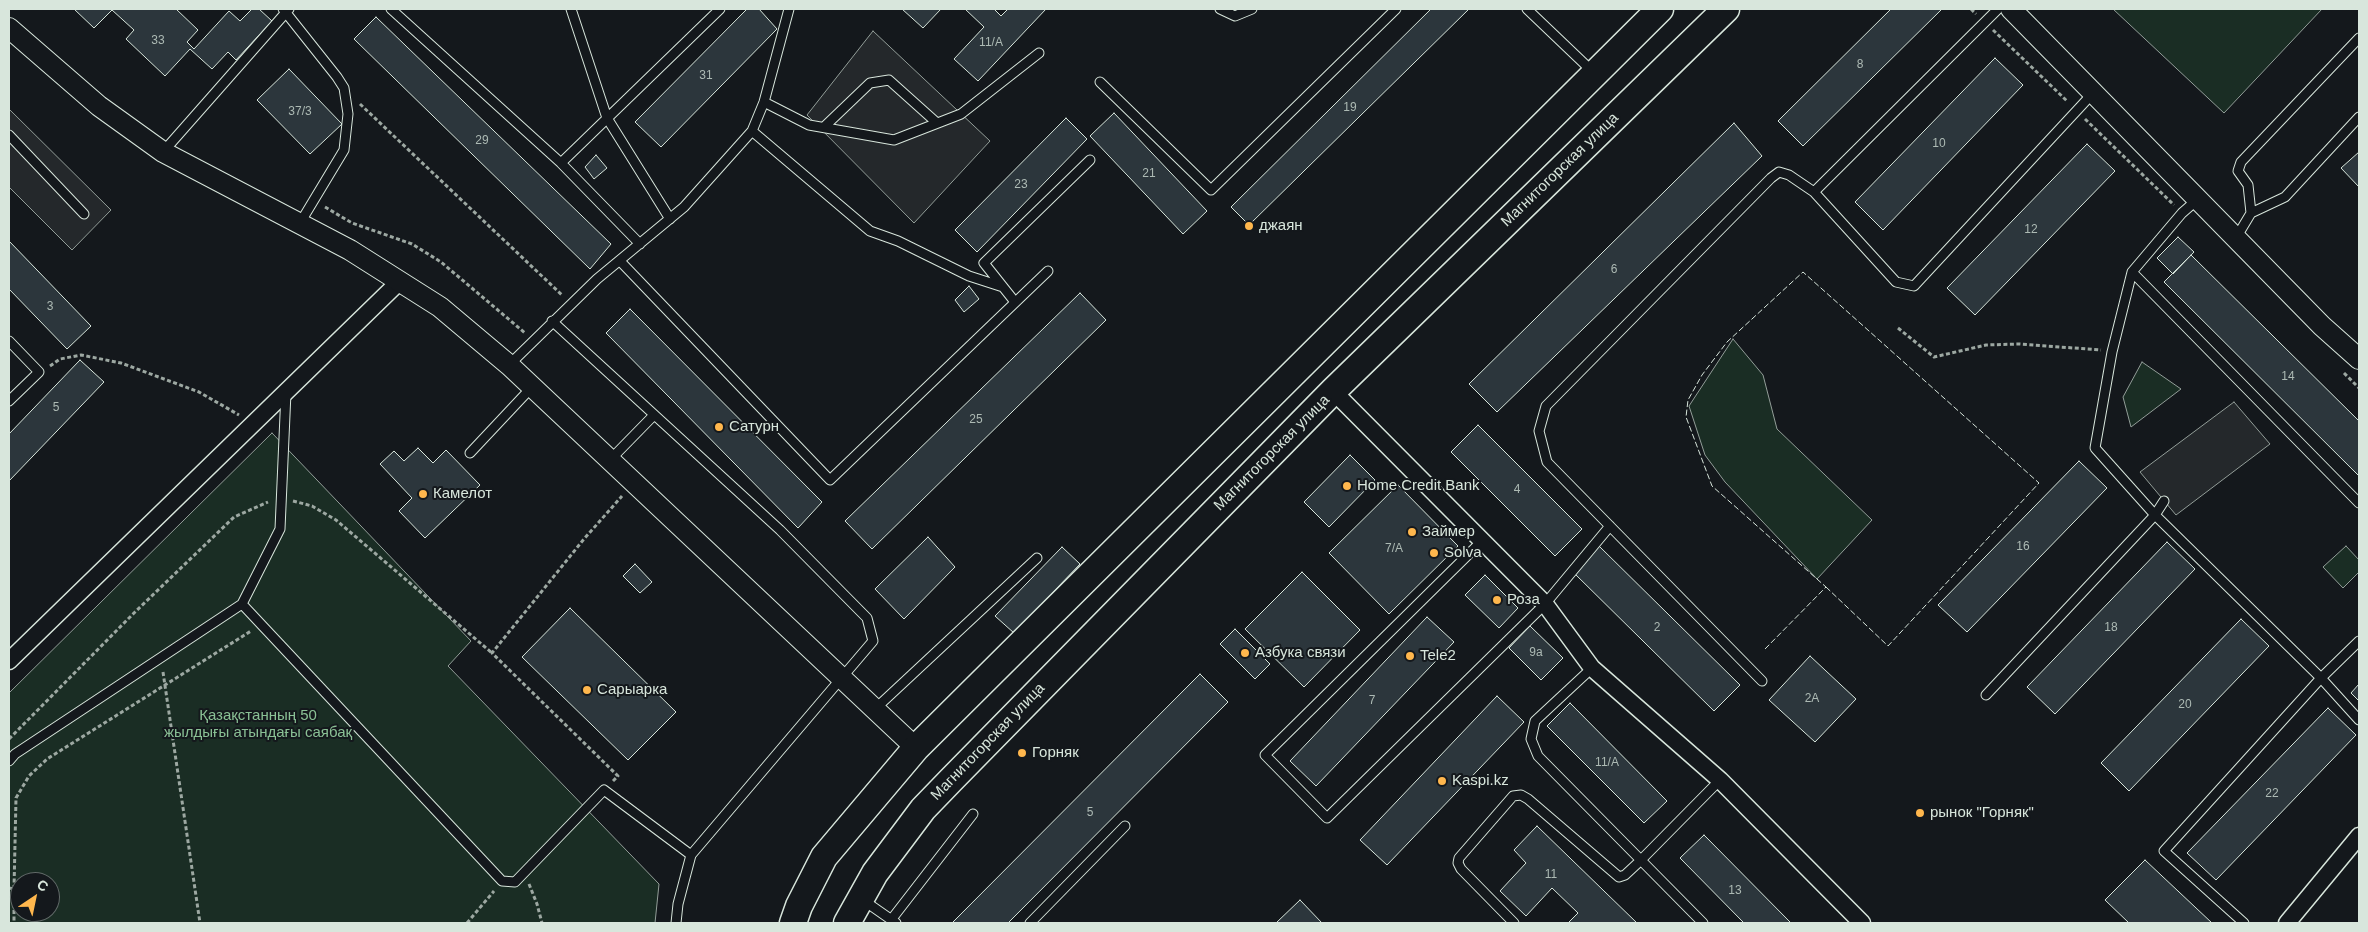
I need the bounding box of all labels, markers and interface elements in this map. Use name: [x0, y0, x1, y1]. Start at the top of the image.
house number: 33: [151, 34, 165, 48]
house number: 11/А: [979, 36, 1003, 50]
house number: 8: [1857, 58, 1863, 72]
house number: 31: [699, 69, 713, 83]
house number: 19: [1343, 101, 1357, 115]
house number: 37/3: [288, 105, 312, 119]
street label: Магнитогорская улица: [1498, 109, 1622, 231]
house number: 29: [475, 134, 489, 148]
house number: 10: [1932, 137, 1946, 151]
house number: 21: [1142, 167, 1156, 181]
house number: 23: [1014, 178, 1028, 192]
place label: джаян: [1259, 217, 1303, 235]
marker: джаян: [1243, 220, 1255, 232]
house number: 12: [2024, 223, 2038, 237]
house number: 6: [1611, 263, 1617, 277]
house number: 3: [47, 300, 53, 314]
house number: 14: [2281, 370, 2295, 384]
street label: Магнитогорская улица: [1210, 391, 1334, 515]
house number: 5: [53, 401, 59, 415]
house number: 25: [969, 413, 983, 427]
place label: Сатурн: [729, 418, 779, 436]
marker: Сатурн: [713, 421, 725, 433]
place label: Home Credit Bank: [1357, 477, 1480, 495]
marker: Home Credit Bank: [1341, 480, 1353, 492]
house number: 4: [1514, 483, 1520, 497]
place label: Камелот: [433, 485, 492, 503]
marker: Камелот: [417, 488, 429, 500]
place label: Займер: [1422, 523, 1475, 541]
marker: Займер: [1406, 526, 1418, 538]
house number: 16: [2016, 540, 2030, 554]
house number: 7/А: [1385, 542, 1403, 556]
place label: Solva: [1444, 544, 1482, 562]
marker: Solva: [1428, 547, 1440, 559]
place label: Роза: [1507, 591, 1540, 609]
marker: Роза: [1491, 594, 1503, 606]
house number: 2: [1654, 621, 1660, 635]
house number: 18: [2104, 621, 2118, 635]
place label: Азбука связи: [1255, 644, 1346, 662]
house number: 9а: [1529, 646, 1543, 660]
marker: Азбука связи: [1239, 647, 1251, 659]
place label: Tele2: [1420, 647, 1456, 665]
marker: Tele2: [1404, 650, 1416, 662]
street label: Магнитогорская улица: [927, 680, 1049, 804]
place label: Сарыарка: [597, 681, 667, 699]
marker: Сарыарка: [581, 684, 593, 696]
house number: 2А: [1805, 692, 1819, 706]
house number: 7: [1369, 694, 1375, 708]
house number: 20: [2178, 698, 2192, 712]
park label: Қазақстанның 50 жылдығы атындағы саябақ: [164, 707, 352, 742]
place label: Горняк: [1032, 744, 1079, 762]
marker: Горняк: [1016, 747, 1028, 759]
house number: 11/А: [1595, 756, 1619, 770]
place label: Kaspi.kz: [1452, 772, 1509, 790]
marker: Kaspi.kz: [1436, 775, 1448, 787]
house number: 22: [2265, 787, 2279, 801]
place label: рынок "Горняк": [1930, 804, 2034, 822]
house number: 5: [1087, 806, 1093, 820]
marker: рынок "Горняк": [1914, 807, 1926, 819]
house number: 11: [1545, 868, 1557, 882]
north arrow: [10, 872, 60, 922]
text: С: [34, 876, 51, 895]
house number: 13: [1728, 884, 1742, 898]

